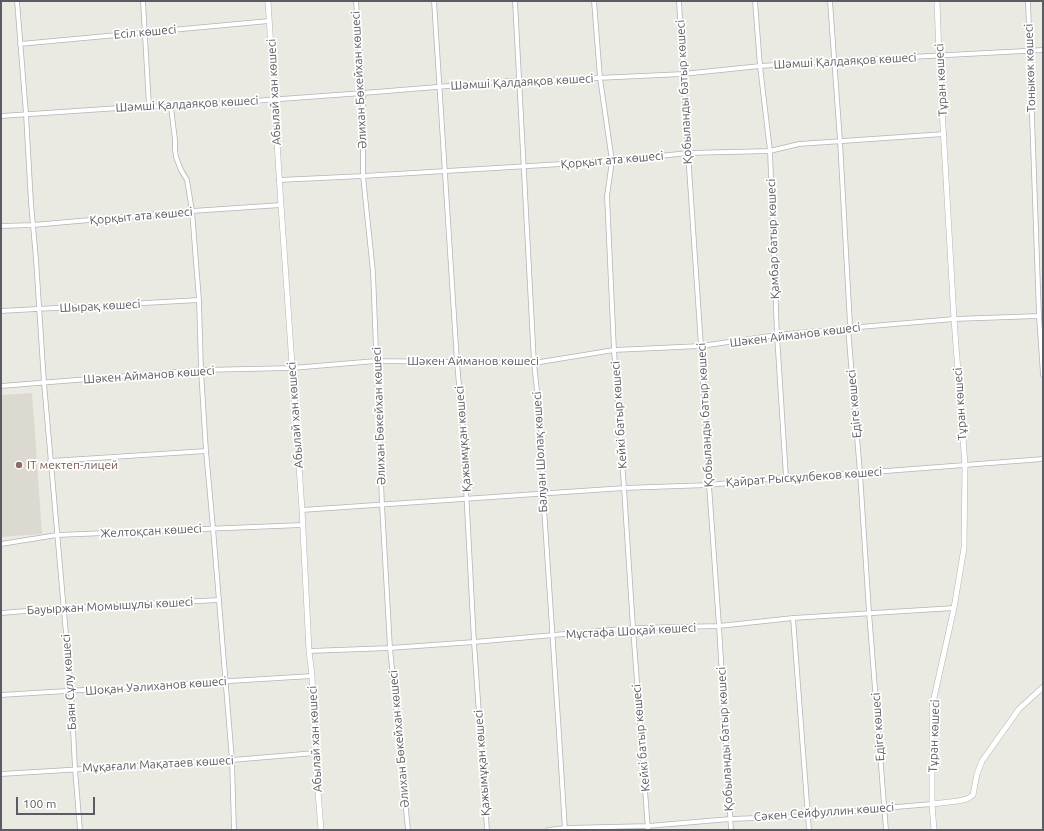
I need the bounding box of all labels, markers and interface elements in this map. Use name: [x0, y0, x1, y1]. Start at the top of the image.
street label: Әлихан Бөкейхан көшесі: [348, 11, 370, 149]
street label: Қобыланды батыр көшесі: [673, 20, 695, 164]
street label: Есіл көшесі: [113, 22, 177, 42]
street label: Тоныкөк көшесі: [1021, 23, 1039, 113]
street label: Абылай хан көшесі: [264, 38, 284, 146]
street label: Тұран көшесі: [932, 43, 950, 117]
street label: Шәмші Қалдаяқов көшесі: [773, 50, 917, 72]
street label: Шәмші Қалдаяқов көшесі: [450, 71, 594, 93]
street label: Шәмші Қалдаяқов көшесі: [115, 93, 259, 115]
street label: Қорқыт ата көшесі: [560, 148, 664, 172]
street label: Қамбар батыр көшесі: [764, 179, 782, 299]
street label: Қорқыт ата көшесі: [89, 204, 193, 228]
street label: Шырақ көшесі: [59, 297, 141, 315]
street label: Шәкен Айманов көшесі: [729, 320, 861, 350]
street label: Қобыланды батыр көшесі: [694, 343, 716, 487]
street label: Әлихан Бөкейхан көшесі: [369, 347, 389, 485]
street label: Шәкен Айманов көшесі: [407, 354, 539, 368]
street label: Абылай хан көшесі: [284, 361, 306, 469]
street label: Кейкі батыр көшесі: [608, 361, 630, 469]
street label: Шәкен Айманов көшесі: [83, 363, 215, 387]
street label: Тұран көшесі: [950, 367, 970, 441]
street label: Едіге көшесі: [844, 369, 864, 439]
street label: Қажымұқан көшесі: [452, 385, 474, 493]
street label: Балуан Шолақ көшесі: [530, 391, 550, 513]
place label: IT мектеп-лицей: [27, 458, 118, 472]
marker: IT мектеп-лицей: [14, 460, 24, 470]
street label: Қайрат Рысқұлбеков көшесі: [725, 464, 883, 490]
street label: Желтоқсан көшесі: [100, 521, 202, 541]
street label: Бауыржан Момышұлы көшесі: [26, 594, 194, 618]
street label: Мұстафа Шоқай көшесі: [565, 620, 697, 642]
street label: Баян Сұлу көшесі: [58, 634, 80, 730]
street label: Қобыланды батыр көшесі: [714, 667, 736, 811]
street label: Әлихан Бөкейхан көшесі: [386, 669, 412, 809]
street label: Шоқан Уәлиханов көшесі: [85, 674, 227, 698]
street label: Кейкі батыр көшесі: [629, 684, 653, 792]
street label: Абылай хан көшесі: [305, 685, 325, 793]
street label: Едіге көшесі: [868, 692, 888, 762]
street label: Тұран көшесі: [926, 699, 942, 773]
street label: Қажымұқан көшесі: [471, 709, 493, 817]
street label: Мұқағали Мақатаев көшесі: [82, 753, 234, 775]
scale bar: [18, 789, 97, 815]
text: 100 m: [23, 797, 56, 810]
street label: Сәкен Сейфуллин көшесі: [753, 800, 895, 824]

